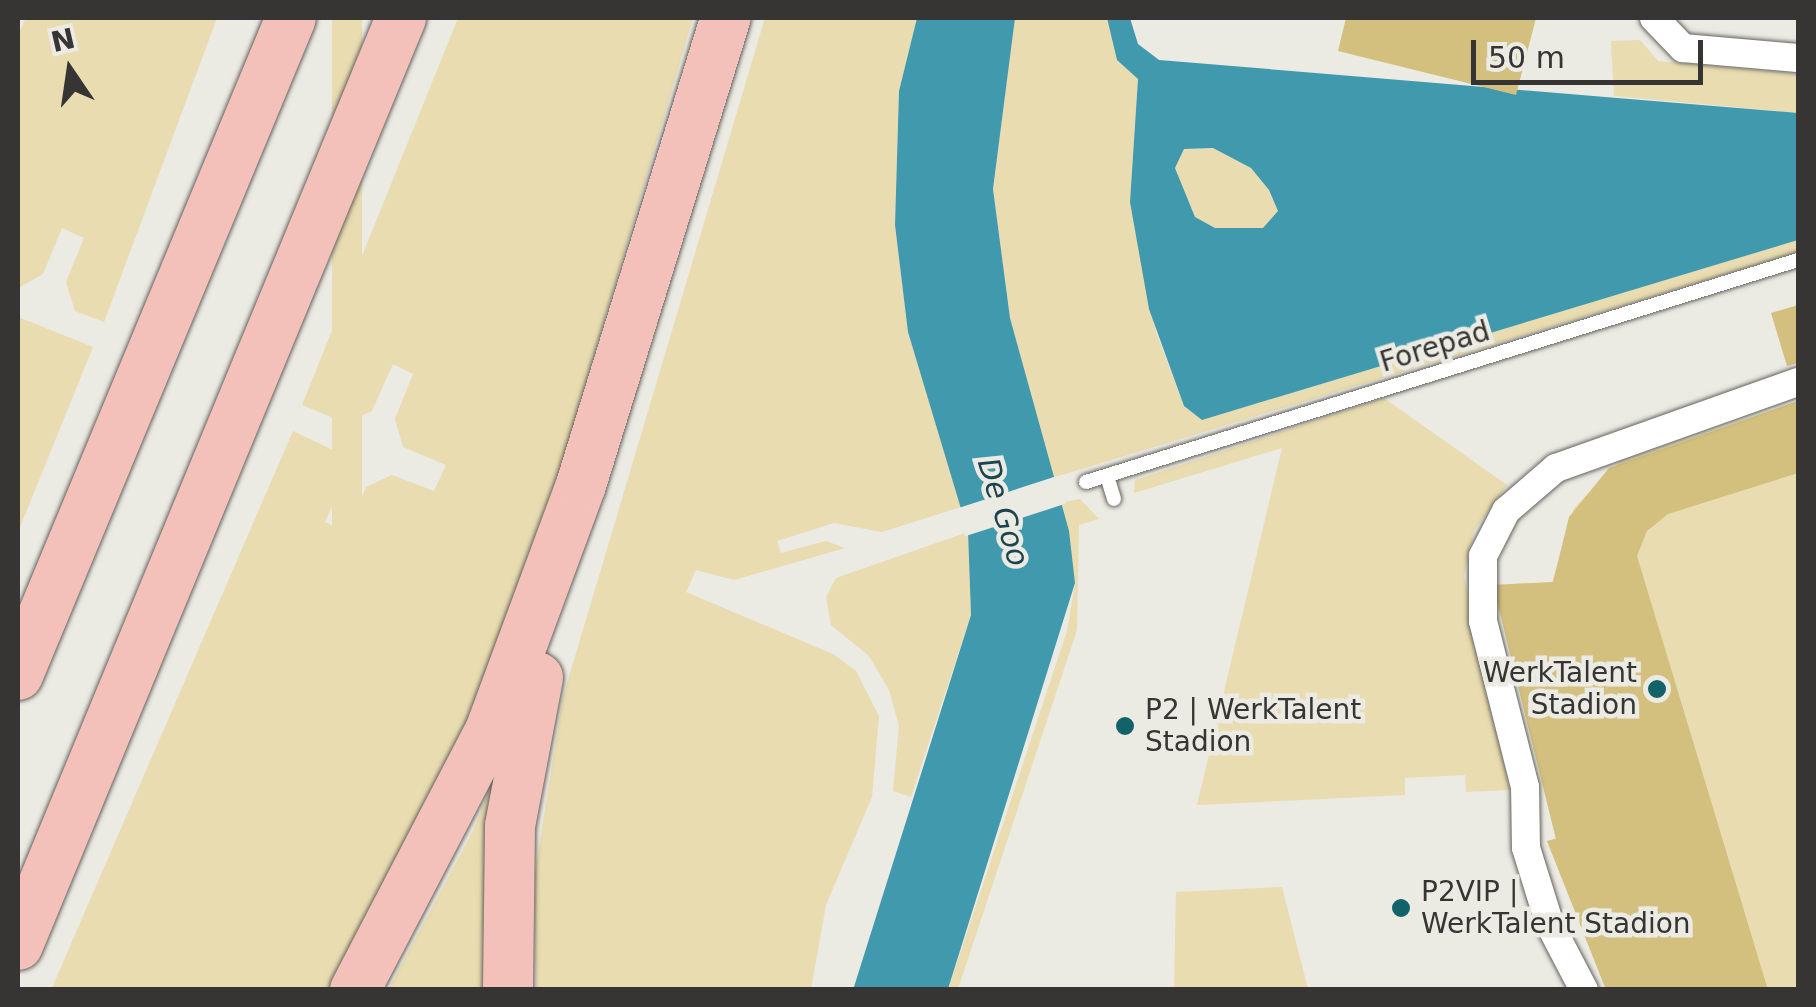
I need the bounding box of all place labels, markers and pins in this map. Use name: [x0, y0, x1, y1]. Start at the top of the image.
place label: WerkTalent Stadion: [1483, 656, 1637, 722]
marker: WerkTalent Stadion: [1646, 678, 1668, 700]
place label: P2 | WerkTalent Stadion: [1145, 693, 1361, 759]
marker: P2 | WerkTalent Stadion: [1114, 715, 1136, 737]
place label: P2VIP | WerkTalent Stadion: [1421, 875, 1691, 941]
marker: P2VIP | WerkTalent Stadion: [1390, 897, 1412, 919]

